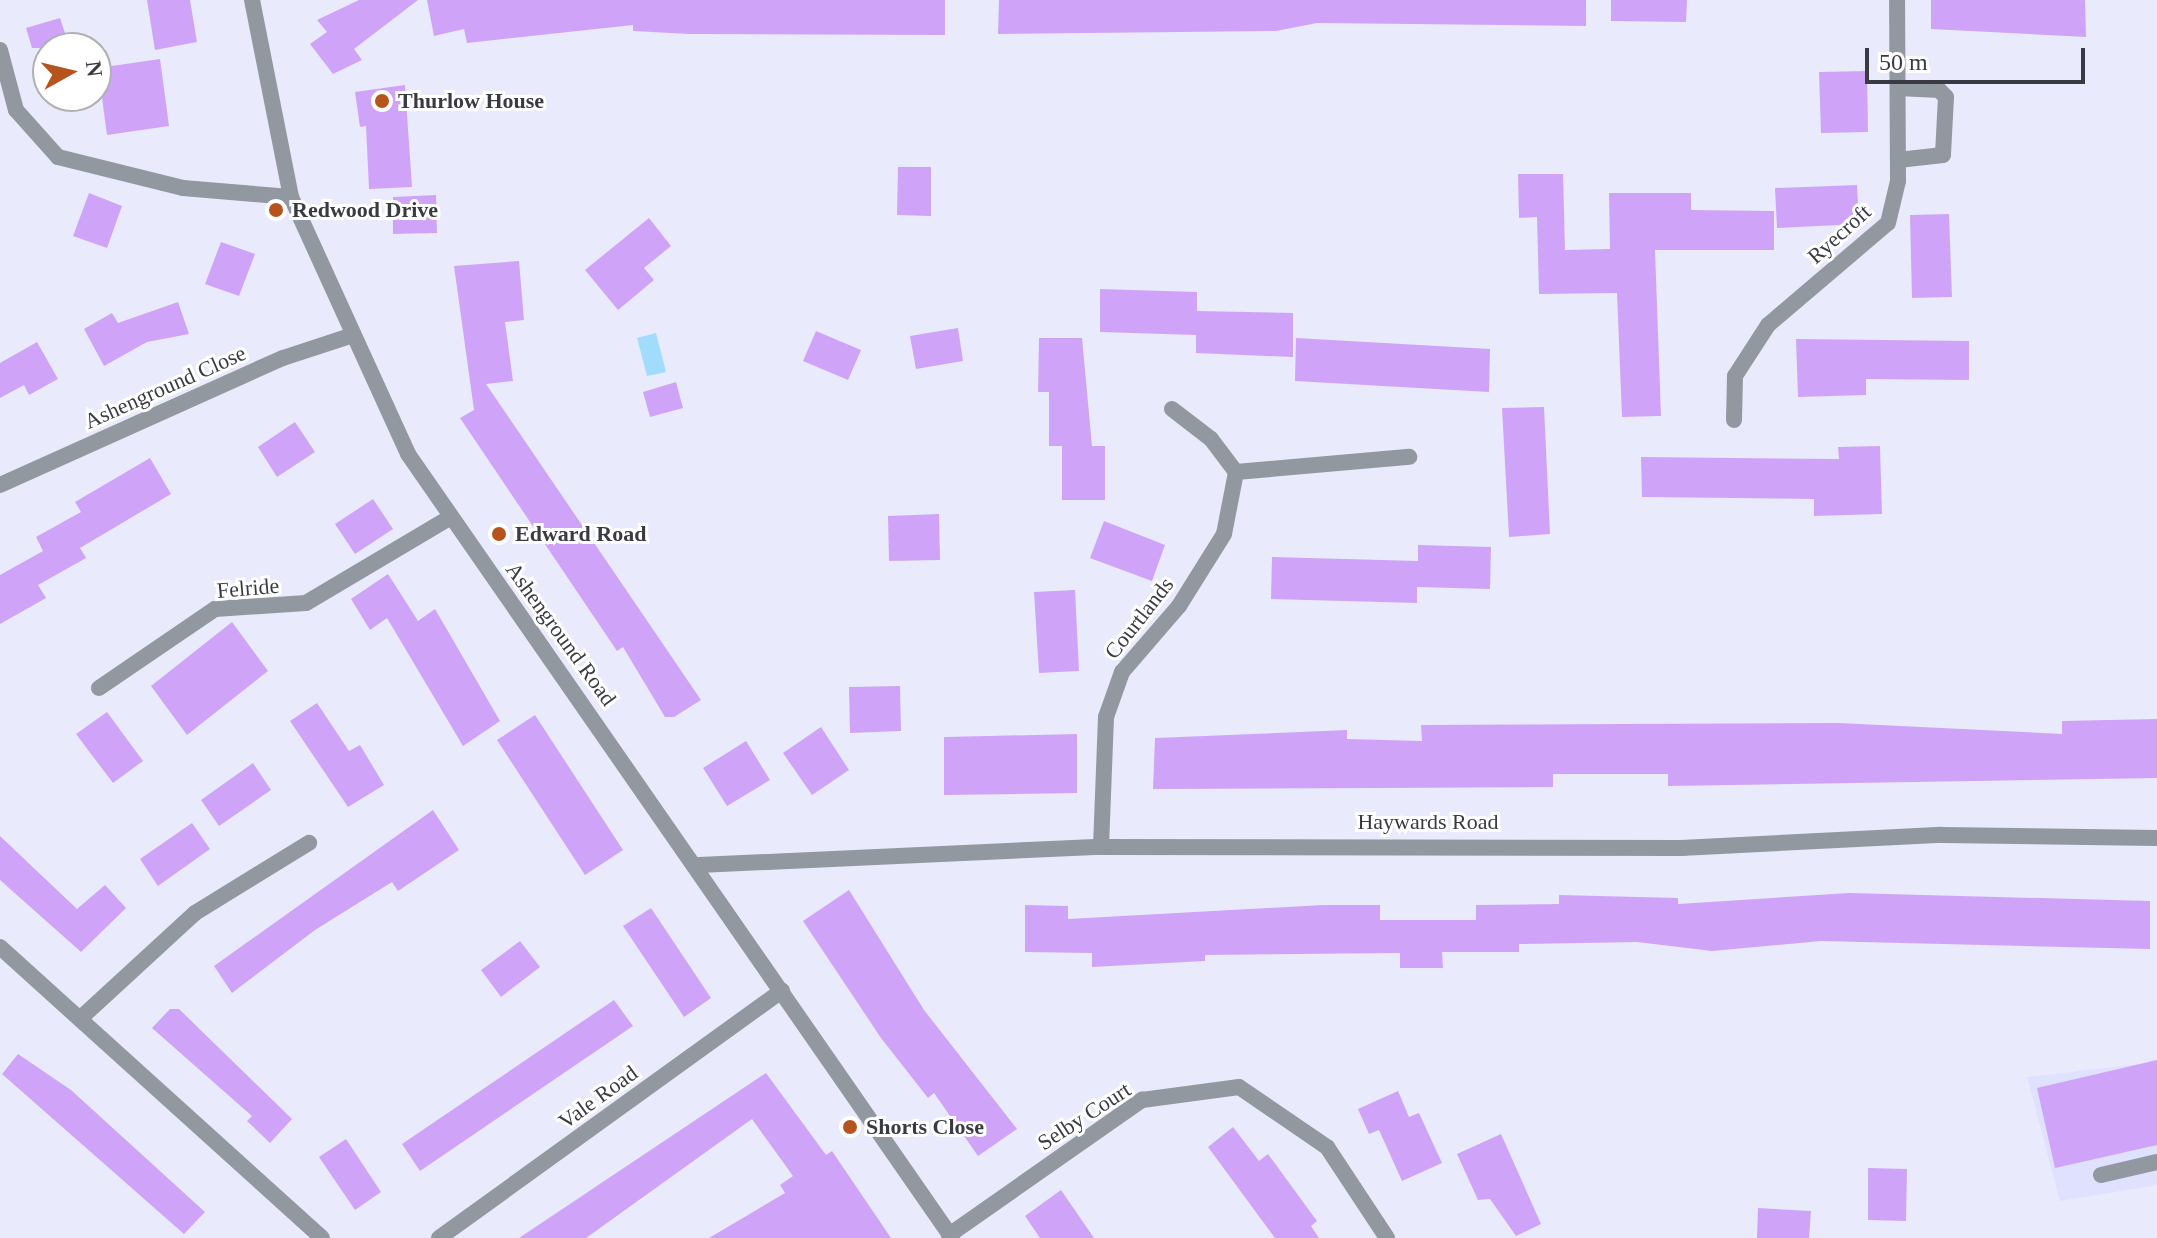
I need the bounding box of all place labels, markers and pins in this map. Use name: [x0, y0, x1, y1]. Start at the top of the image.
place label: Thurlow House: [398, 88, 544, 114]
marker: Thurlow House: [373, 92, 391, 110]
place label: Redwood Drive: [292, 197, 438, 223]
marker: Redwood Drive: [267, 201, 285, 219]
place label: Edward Road: [515, 521, 646, 547]
marker: Edward Road: [490, 525, 508, 543]
place label: Shorts Close: [866, 1114, 984, 1140]
marker: Shorts Close: [841, 1118, 859, 1136]

